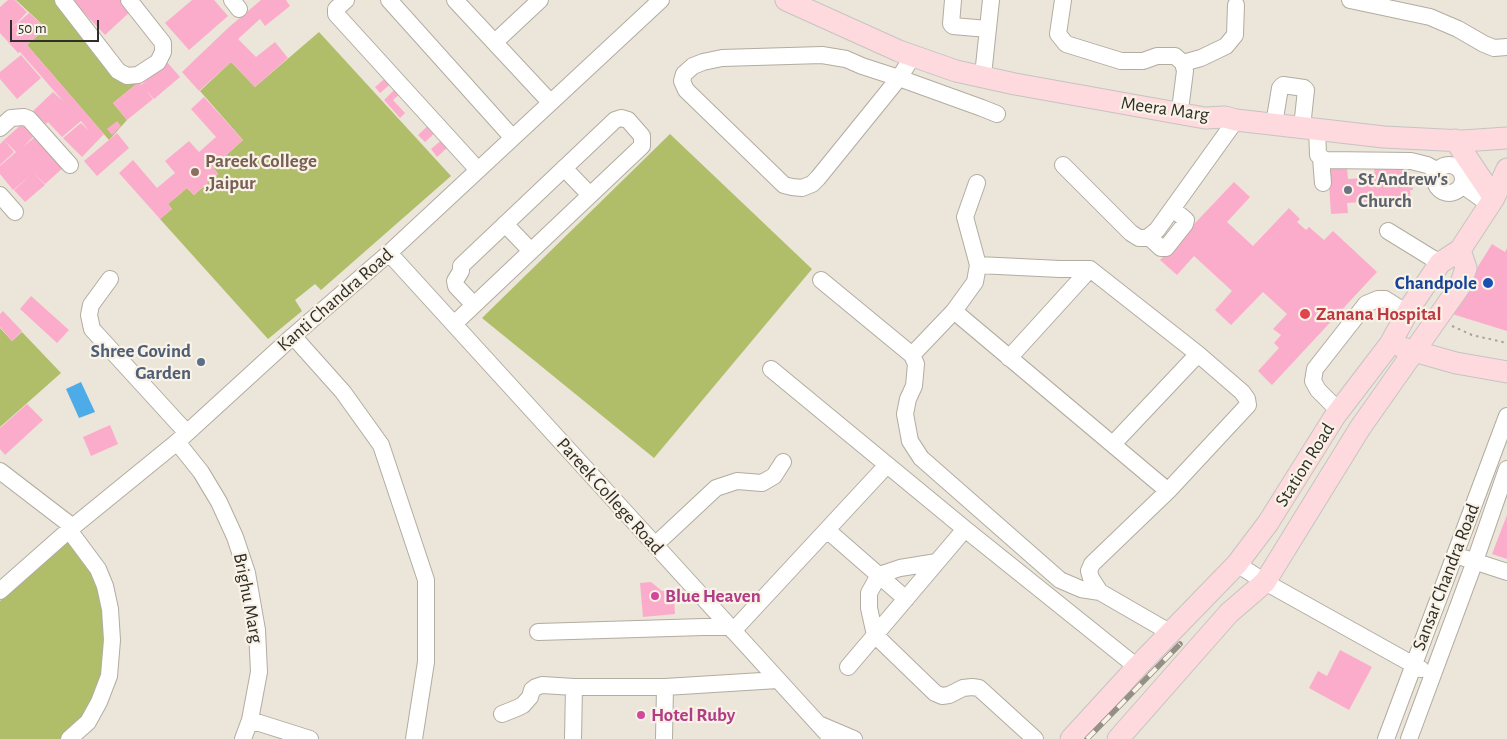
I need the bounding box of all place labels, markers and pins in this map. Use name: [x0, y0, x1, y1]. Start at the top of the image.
place label: Pareek College ,Jaipur: [205, 150, 317, 194]
marker: Pareek College ,Jaipur: [189, 166, 201, 178]
place label: St Andrew's Church: [1358, 168, 1448, 212]
marker: St Andrew's Church: [1342, 184, 1354, 196]
place label: Chandpole: [1395, 272, 1477, 294]
marker: Chandpole: [1481, 276, 1495, 290]
place label: Zanana Hospital: [1316, 303, 1441, 325]
marker: Zanana Hospital: [1298, 307, 1312, 321]
place label: Shree Govind Garden: [91, 340, 191, 384]
marker: Shree Govind Garden: [195, 356, 207, 368]
place label: Blue Heaven: [665, 585, 761, 607]
marker: Blue Heaven: [649, 590, 661, 602]
place label: Hotel Ruby: [651, 704, 735, 726]
marker: Hotel Ruby: [635, 709, 647, 721]

